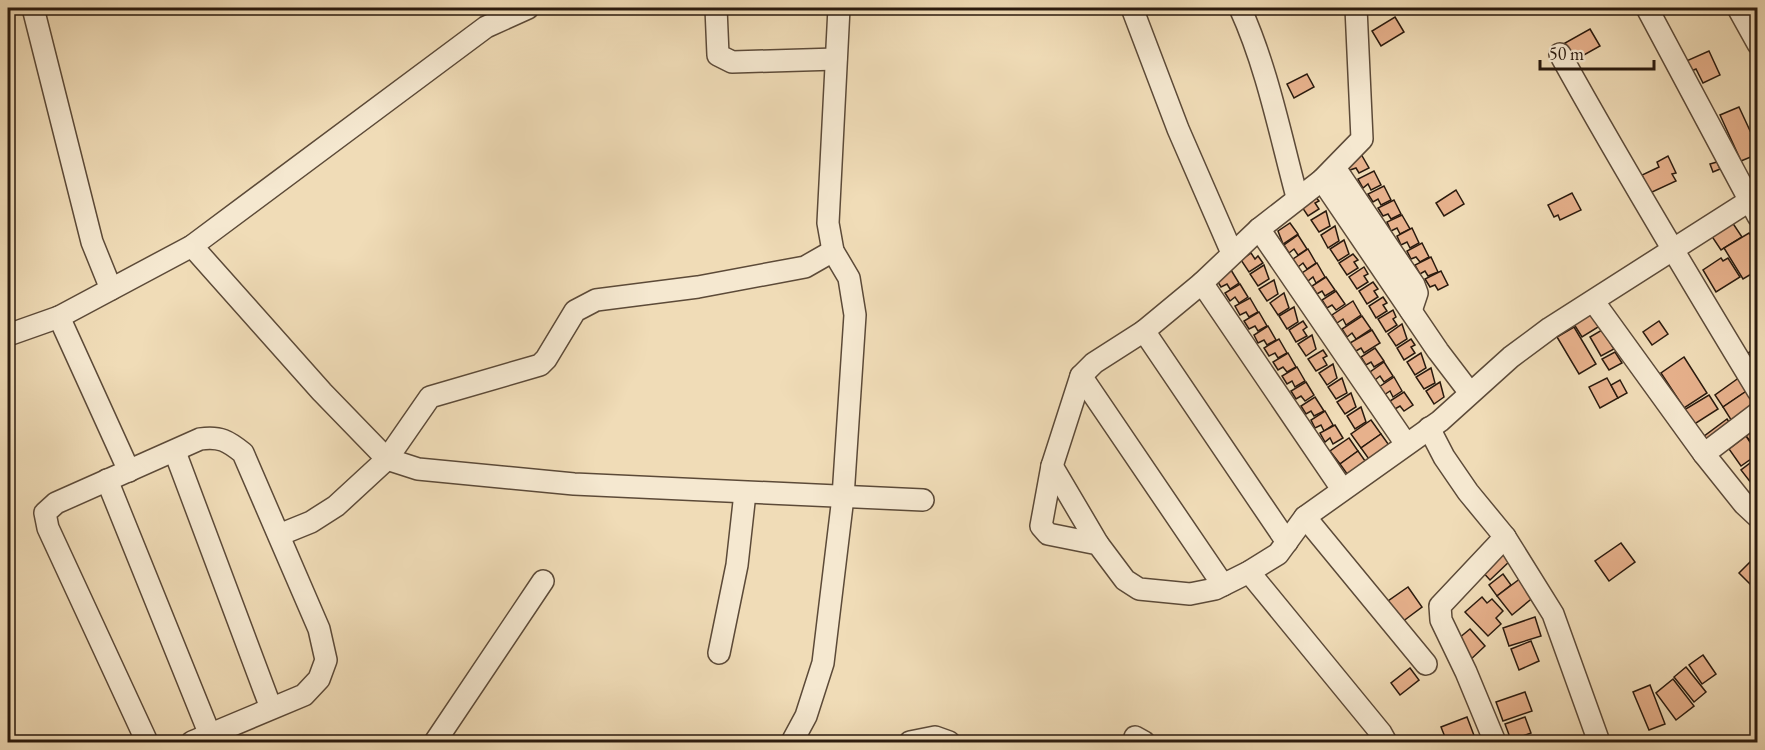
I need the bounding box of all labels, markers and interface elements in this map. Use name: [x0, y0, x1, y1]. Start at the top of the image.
scale bar: [1540, 33, 1654, 71]
text: 50 m: [1549, 42, 1584, 65]

